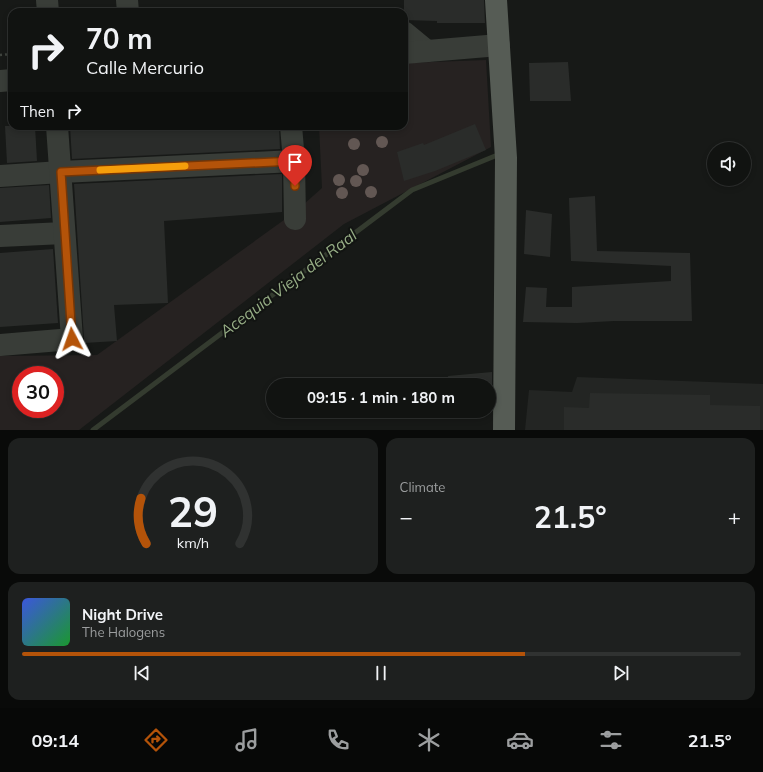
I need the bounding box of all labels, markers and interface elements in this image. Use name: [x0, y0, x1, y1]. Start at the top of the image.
text: 70 m: [86, 21, 152, 56]
icon: right: [20, 24, 72, 76]
text: Calle Mercurio: [86, 56, 204, 79]
icon: right: [63, 100, 85, 122]
text: Then: [20, 102, 55, 121]
map controls: [707, 142, 751, 186]
button: sound: [707, 142, 751, 186]
pin: [278, 145, 312, 186]
icon: arrive: [284, 151, 306, 173]
water label: Acequia Vieja del Raal: [215, 225, 361, 342]
position arrow: [51, 318, 93, 360]
speed limit sign: 30: [12, 366, 64, 418]
text: 09:15 · 1 min · 180 m: [307, 388, 455, 407]
text: Climate: [400, 479, 445, 495]
text: 29: [168, 485, 218, 537]
text: 21.5°: [534, 498, 607, 536]
text: −: [400, 503, 413, 531]
text: +: [728, 503, 741, 531]
text: km/h: [177, 534, 209, 552]
text: Night Drive: [82, 605, 163, 624]
text: The Halogens: [82, 624, 165, 640]
icon: previous: [131, 662, 153, 684]
icon: pause: [370, 662, 392, 684]
icon: next: [610, 662, 632, 684]
icon: directions: [142, 726, 170, 754]
icon: music: [233, 726, 261, 754]
icon: phone: [324, 726, 352, 754]
icon: climate: [415, 726, 443, 754]
icon: car: [506, 726, 534, 754]
icon: filters: [597, 726, 625, 754]
text: 09:14: [31, 729, 79, 752]
text: 21.5°: [688, 729, 732, 752]

